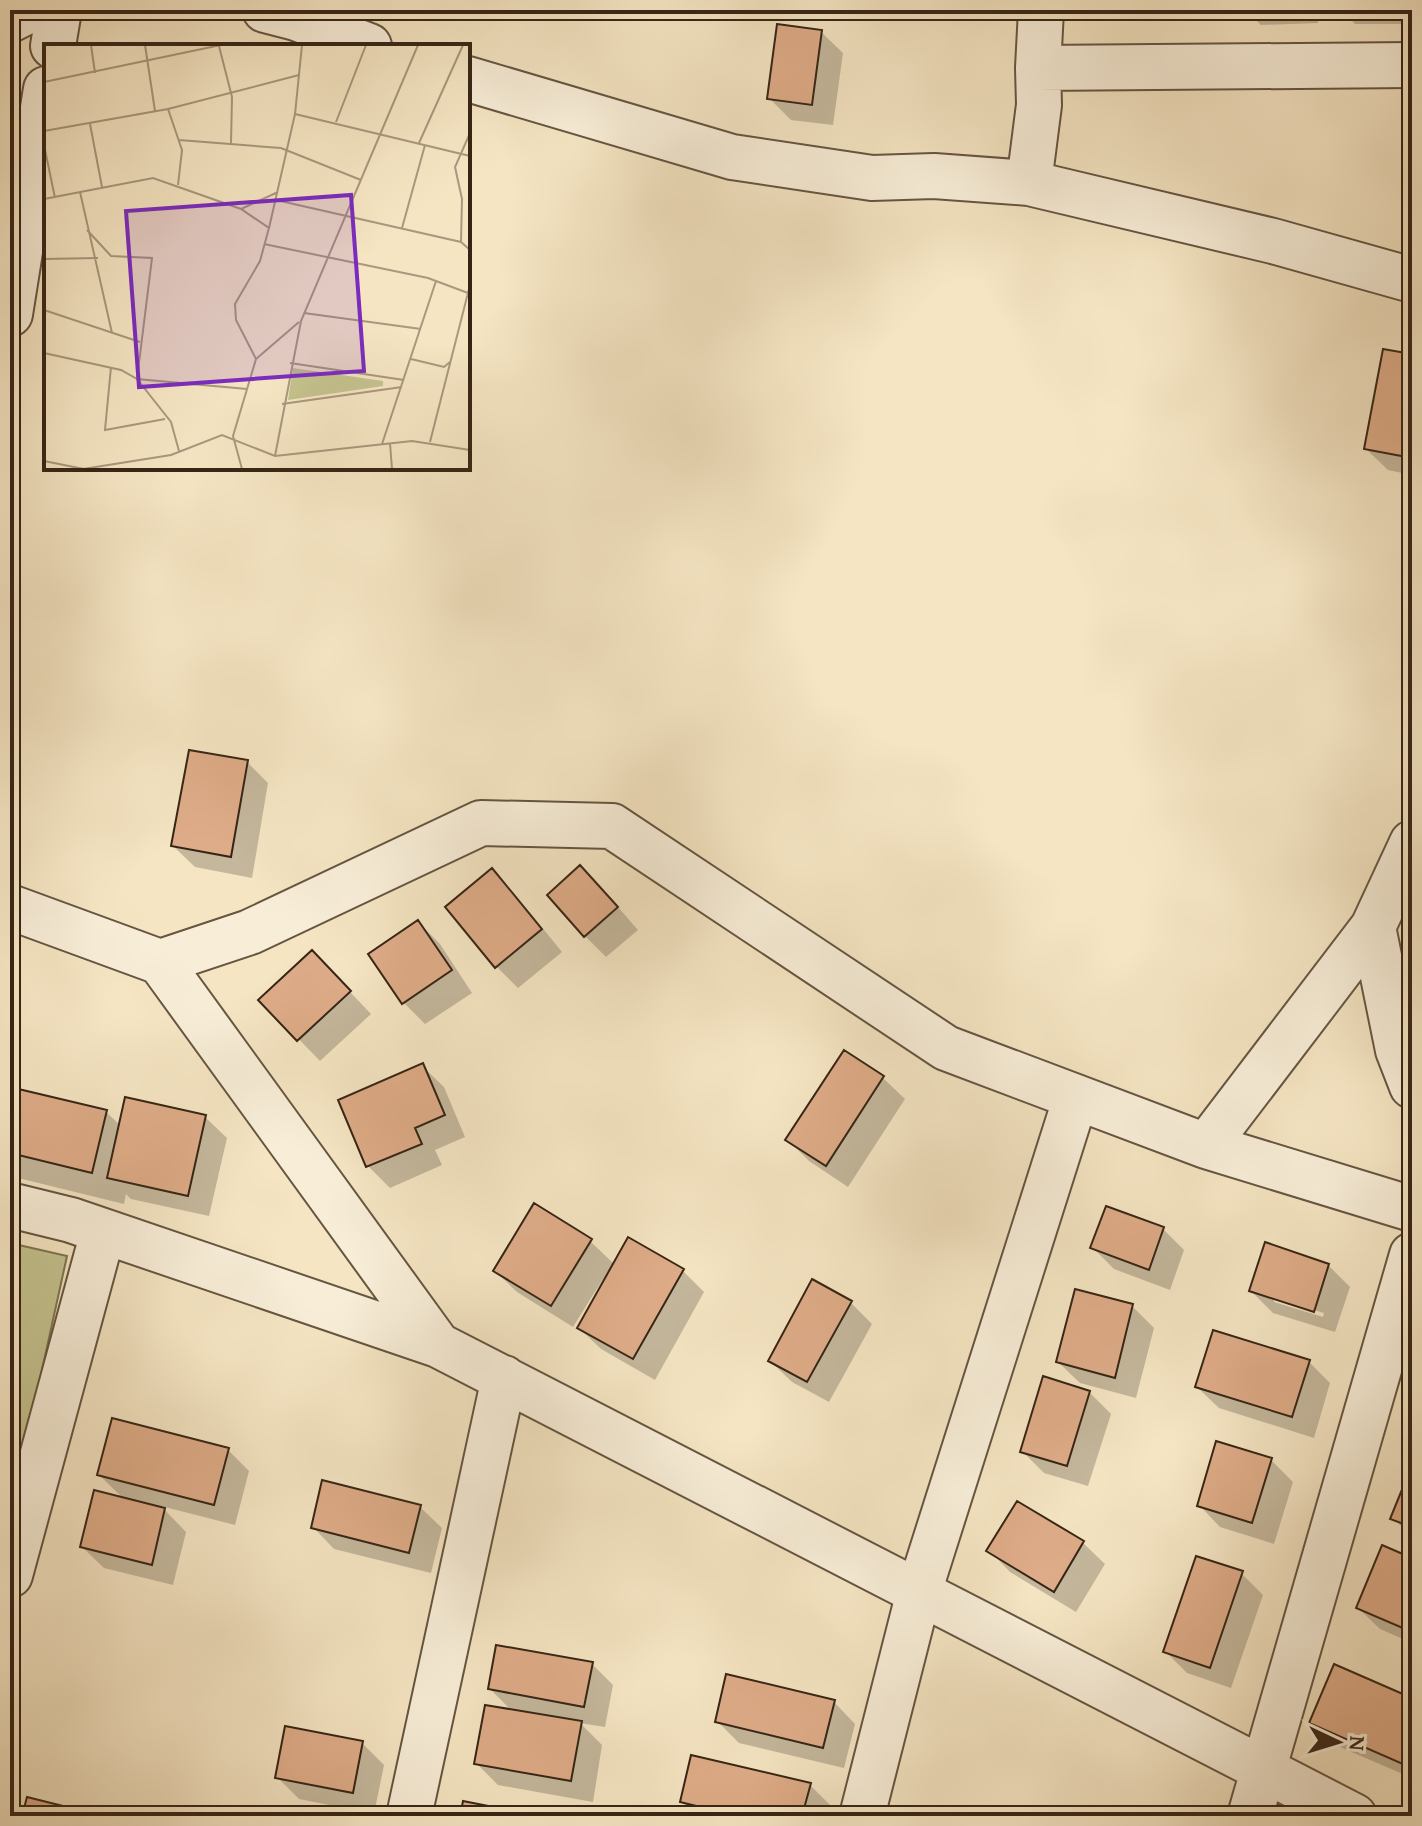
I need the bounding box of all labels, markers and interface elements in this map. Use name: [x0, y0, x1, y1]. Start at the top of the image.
inset map: [44, 44, 470, 470]
north arrow: [1298, 1702, 1378, 1782]
text: N: [1341, 1735, 1374, 1752]

